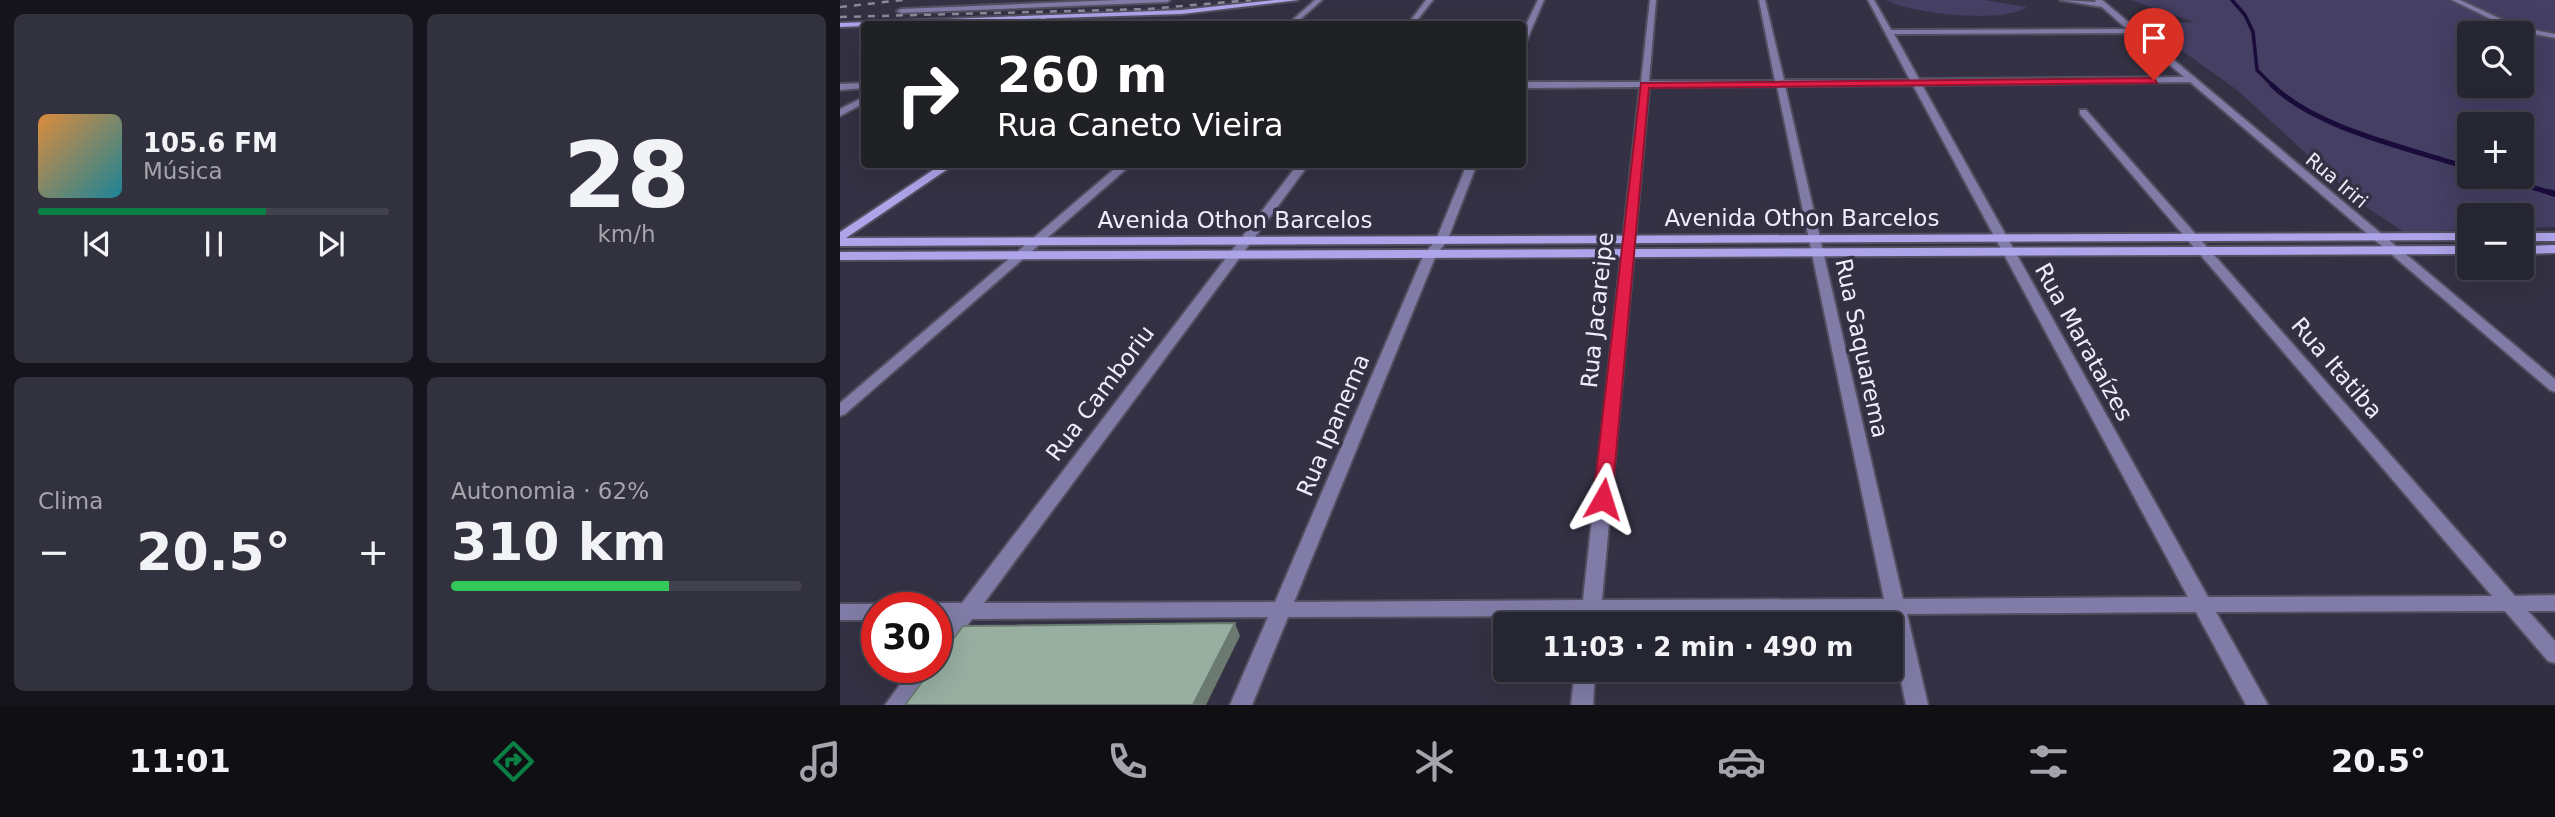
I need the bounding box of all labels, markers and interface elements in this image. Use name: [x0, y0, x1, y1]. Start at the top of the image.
pin: [2124, 8, 2184, 80]
icon: arrive: [2135, 19, 2173, 57]
map controls: [2457, 21, 2534, 280]
button: search: [2457, 21, 2534, 98]
text: 260 m: [997, 47, 1167, 104]
icon: right: [882, 49, 973, 140]
text: Rua Caneto Vieira: [997, 106, 1284, 144]
button: +: [2457, 112, 2534, 189]
text: 28: [563, 123, 690, 228]
text: 105.6 FM: [143, 128, 278, 158]
street label: Rua Iriri: [2302, 148, 2372, 212]
text: Música: [143, 158, 223, 184]
button: −: [2457, 203, 2534, 280]
street label: Avenida Othon Barcelos: [1665, 205, 1939, 231]
street label: Avenida Othon Barcelos: [1098, 207, 1372, 233]
text: km/h: [597, 221, 656, 247]
icon: previous: [78, 225, 116, 263]
icon: pause: [195, 225, 233, 263]
icon: next: [312, 225, 350, 263]
street label: Rua Jacareipe: [1576, 231, 1618, 389]
street label: Rua Saquarema: [1830, 256, 1894, 440]
street label: Rua Marataízes: [2030, 259, 2138, 425]
street label: Rua Itatiba: [2286, 312, 2388, 424]
street label: Rua Camboriu: [1041, 320, 1159, 466]
street label: Rua Ipanema: [1291, 350, 1375, 500]
position arrow: [1566, 462, 1640, 536]
text: Autonomia · 62%: [451, 478, 649, 504]
text: Clima: [38, 488, 103, 514]
text: 310 km: [451, 512, 666, 572]
text: 20.5°: [136, 522, 291, 582]
text: −: [38, 530, 70, 574]
text: +: [357, 530, 389, 574]
speed limit sign: 30: [861, 592, 952, 683]
text: 11:03 · 2 min · 490 m: [1543, 632, 1853, 662]
icon: directions: [489, 737, 538, 786]
icon: music: [796, 737, 845, 786]
icon: phone: [1103, 737, 1152, 786]
icon: climate: [1410, 737, 1459, 786]
icon: car: [1717, 737, 1766, 786]
icon: filters: [2024, 737, 2073, 786]
text: 11:01: [129, 742, 231, 780]
text: 20.5°: [2331, 742, 2426, 780]

